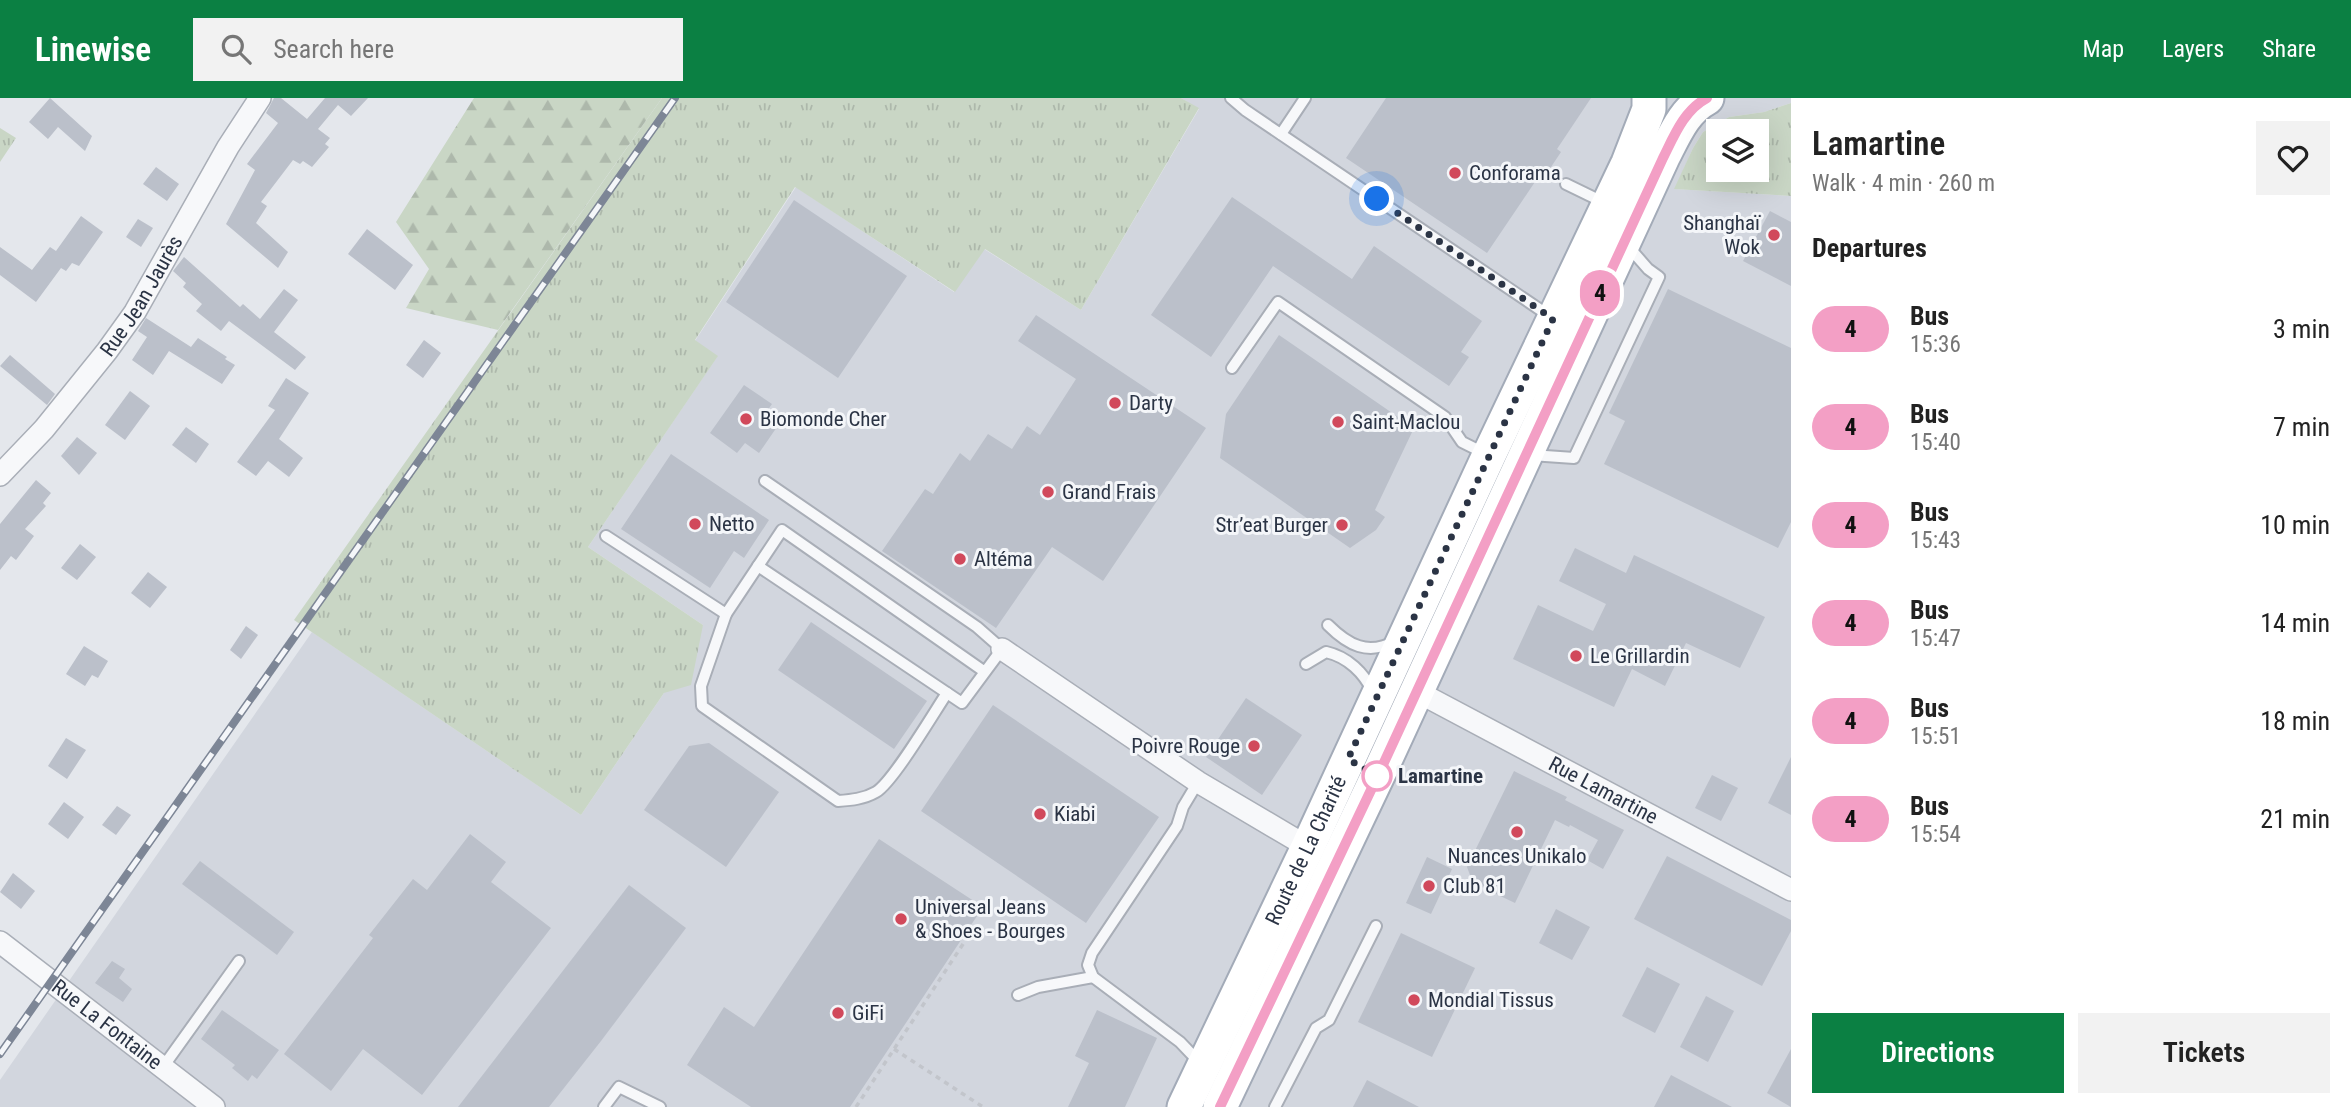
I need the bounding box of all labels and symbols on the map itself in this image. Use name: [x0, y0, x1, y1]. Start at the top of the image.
place label: Conforama: [1469, 161, 1561, 185]
marker: Conforama: [1447, 165, 1463, 181]
your location: [1359, 181, 1394, 216]
place label: Shanghaï Wok: [1683, 211, 1761, 259]
marker: Shanghaï Wok: [1766, 227, 1782, 243]
street label: Rue Jean Jaurès: [95, 232, 187, 361]
line badge: 4: [1577, 270, 1623, 316]
place label: Darty: [1129, 391, 1173, 415]
marker: Darty: [1107, 395, 1123, 411]
place label: Biomonde Cher: [760, 407, 887, 431]
place label: Saint-Maclou: [1352, 410, 1461, 434]
marker: Biomonde Cher: [738, 411, 754, 427]
marker: Saint-Maclou: [1330, 414, 1346, 430]
place label: Grand Frais: [1062, 480, 1156, 504]
marker: Grand Frais: [1040, 484, 1056, 500]
place label: Netto: [709, 512, 755, 536]
place label: Str’eat Burger: [1215, 513, 1328, 537]
marker: Netto: [687, 516, 703, 532]
marker: Str’eat Burger: [1334, 517, 1350, 533]
place label: Altéma: [974, 547, 1033, 571]
marker: Altéma: [952, 551, 968, 567]
place label: Le Grillardin: [1590, 644, 1690, 668]
marker: Le Grillardin: [1568, 648, 1584, 664]
place label: Poivre Rouge: [1131, 734, 1240, 758]
marker: Poivre Rouge: [1246, 738, 1262, 754]
street label: Rue Lamartine: [1545, 752, 1662, 829]
marker: Lamartine: [1362, 761, 1392, 791]
place label: Lamartine: [1398, 764, 1483, 788]
street label: Route de La Charité: [1261, 772, 1351, 929]
place label: Kiabi: [1054, 802, 1096, 826]
marker: Kiabi: [1032, 806, 1048, 822]
marker: Nuances Unikalo: [1509, 824, 1525, 840]
place label: Nuances Unikalo: [1447, 844, 1587, 868]
place label: Club 81: [1443, 874, 1506, 898]
marker: Club 81: [1421, 878, 1437, 894]
place label: Universal Jeans & Shoes - Bourges: [915, 895, 1065, 943]
marker: Universal Jeans & Shoes - Bourges: [893, 911, 909, 927]
street label: Rue La Fontaine: [47, 974, 167, 1075]
place label: Mondial Tissus: [1428, 988, 1554, 1012]
marker: Mondial Tissus: [1406, 992, 1422, 1008]
place label: GiFi: [852, 1001, 884, 1025]
marker: GiFi: [830, 1005, 846, 1021]

